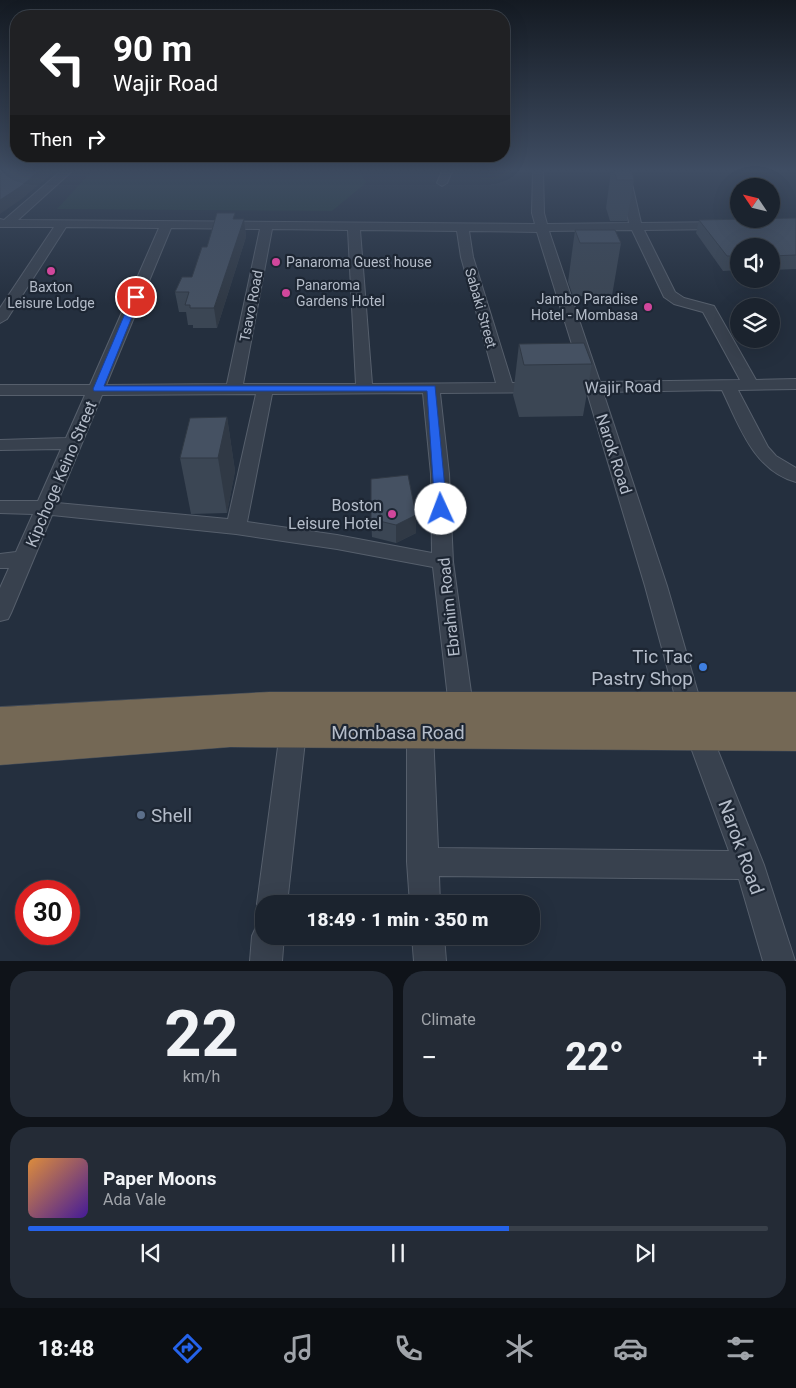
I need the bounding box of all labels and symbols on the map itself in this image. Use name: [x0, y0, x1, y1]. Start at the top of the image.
north arrow: [730, 178, 780, 228]
place label: Panaroma Guest house: [286, 254, 432, 270]
marker: Panaroma Guest house: [270, 256, 282, 268]
marker: Baxton Leisure Lodge: [45, 265, 57, 277]
street label: Sabaki Street: [462, 266, 500, 350]
street label: Tsavo Road: [236, 269, 266, 343]
pin: [115, 276, 157, 318]
place label: Panaroma Gardens Hotel: [296, 277, 385, 309]
place label: Baxton Leisure Lodge: [7, 279, 95, 311]
marker: Panaroma Gardens Hotel: [280, 287, 292, 299]
place label: Jambo Paradise Hotel - Mombasa: [531, 291, 638, 323]
marker: Jambo Paradise Hotel - Mombasa: [642, 301, 654, 313]
street label: Wajir Road: [585, 377, 661, 397]
street label: Kipchoge Keino Street: [22, 398, 100, 550]
street label: Narok Road: [592, 411, 636, 497]
position arrow: [414, 482, 466, 534]
place label: Boston Leisure Hotel: [288, 496, 382, 533]
marker: Boston Leisure Hotel: [386, 508, 398, 520]
street label: Ebrahim Road: [434, 557, 464, 657]
place label: Tic Tac Pastry Shop: [591, 645, 693, 690]
marker: Tic Tac Pastry Shop: [697, 661, 709, 673]
street label: Mombasa Road: [331, 721, 465, 744]
street label: Narok Road: [713, 797, 769, 897]
place label: Shell: [151, 804, 192, 827]
marker: Shell: [135, 809, 147, 821]
speed limit sign: 30: [15, 880, 80, 945]

